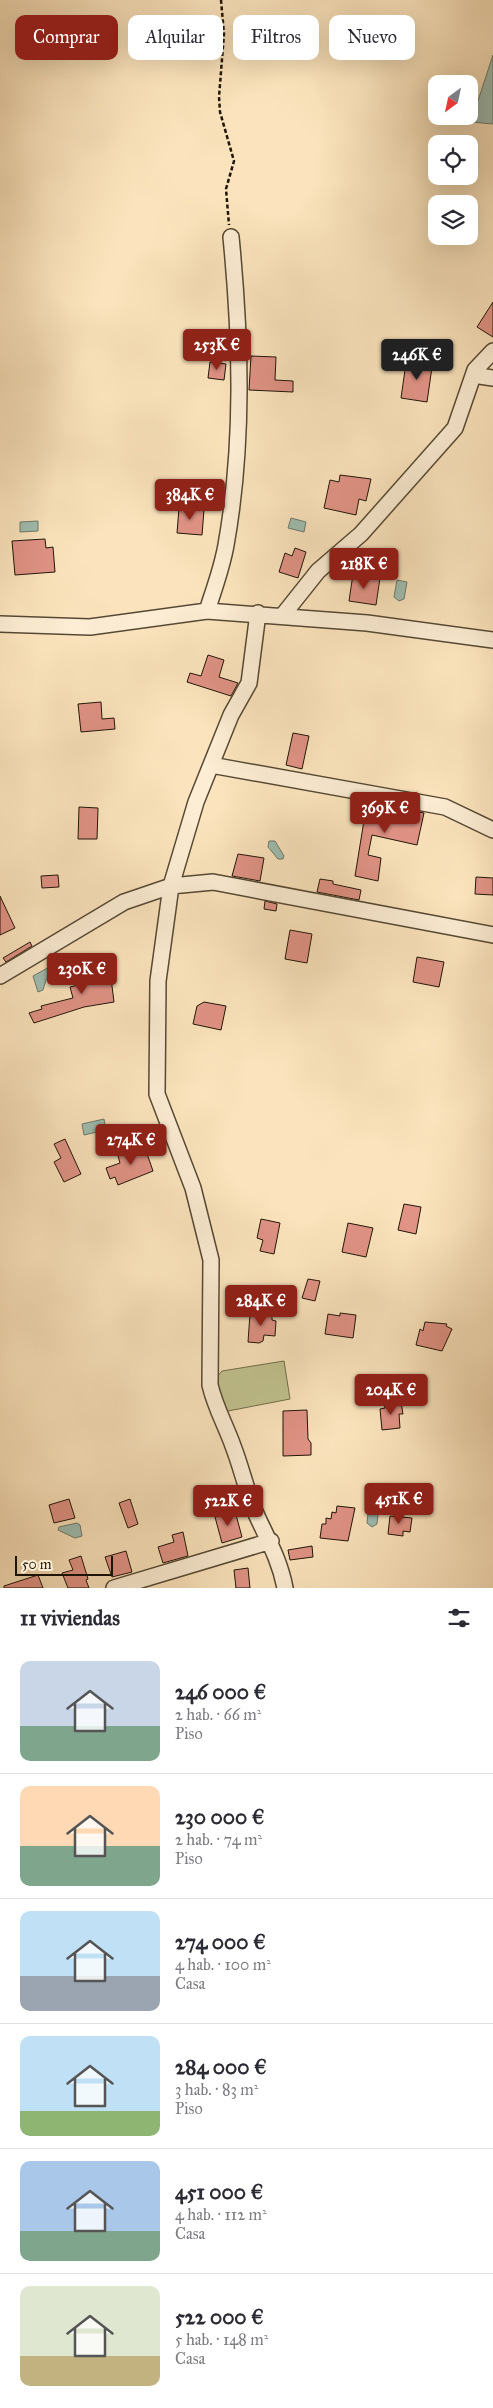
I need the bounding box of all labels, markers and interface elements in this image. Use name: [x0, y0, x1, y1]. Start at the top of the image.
chip: Comprar: [15, 15, 118, 60]
chip: Alquilar: [128, 15, 223, 60]
chip: Filtros: [233, 15, 319, 60]
chip: Nuevo: [329, 15, 415, 60]
north arrow: [428, 75, 478, 125]
map controls: [428, 75, 478, 245]
button: locate: [428, 135, 478, 185]
button: layers: [428, 195, 478, 245]
pin: 253K €: [176, 328, 258, 371]
text: 253K €: [194, 335, 240, 354]
pin: 246K €: [376, 338, 458, 381]
text: 246K €: [392, 345, 442, 364]
pin: 384K €: [149, 478, 231, 521]
text: 384K €: [166, 485, 214, 504]
pin: 218K €: [323, 548, 405, 590]
text: 218K €: [340, 554, 388, 573]
pin: 369K €: [344, 792, 426, 834]
text: 369K €: [361, 798, 409, 817]
pin: 230K €: [41, 952, 123, 995]
text: 230K €: [58, 959, 106, 978]
pin: 274K €: [90, 1124, 172, 1166]
text: 274K €: [106, 1130, 156, 1149]
pin: 284K €: [220, 1284, 302, 1327]
text: 284K €: [236, 1291, 286, 1310]
pin: 204K €: [350, 1374, 432, 1416]
text: 204K €: [366, 1380, 416, 1399]
pin: 451K €: [358, 1482, 440, 1525]
pin: 522K €: [187, 1484, 269, 1527]
text: 451K €: [375, 1489, 423, 1508]
text: 522K €: [204, 1491, 252, 1510]
scale bar: [15, 1553, 112, 1576]
text: 50 m: [22, 1556, 51, 1573]
icon: filters: [445, 1604, 473, 1632]
text: 11 viviendas: [20, 1605, 120, 1631]
text: 246 000 €: [175, 1679, 266, 1705]
icon: home: [60, 1681, 120, 1741]
text: 2 hab. · 66 m²: [175, 1705, 261, 1724]
text: Piso: [175, 1724, 203, 1743]
text: 230 000 €: [175, 1804, 264, 1830]
icon: home: [60, 1806, 120, 1866]
text: 2 hab. · 74 m²: [175, 1830, 262, 1849]
text: Piso: [175, 1849, 203, 1868]
text: 274 000 €: [175, 1929, 266, 1955]
icon: home: [60, 1931, 120, 1991]
text: 4 hab. · 100 m²: [175, 1955, 271, 1974]
text: Casa: [175, 1974, 205, 1993]
text: 284 000 €: [175, 2054, 267, 2080]
icon: home: [60, 2056, 120, 2116]
text: 3 hab. · 83 m²: [175, 2080, 258, 2099]
text: Piso: [175, 2099, 203, 2118]
text: 451 000 €: [175, 2179, 263, 2205]
icon: home: [60, 2181, 120, 2241]
text: 4 hab. · 112 m²: [175, 2205, 267, 2224]
text: Casa: [175, 2224, 205, 2243]
text: 522 000 €: [175, 2304, 264, 2330]
icon: home: [60, 2306, 120, 2366]
text: 5 hab. · 148 m²: [175, 2330, 268, 2349]
text: Casa: [175, 2349, 205, 2368]

